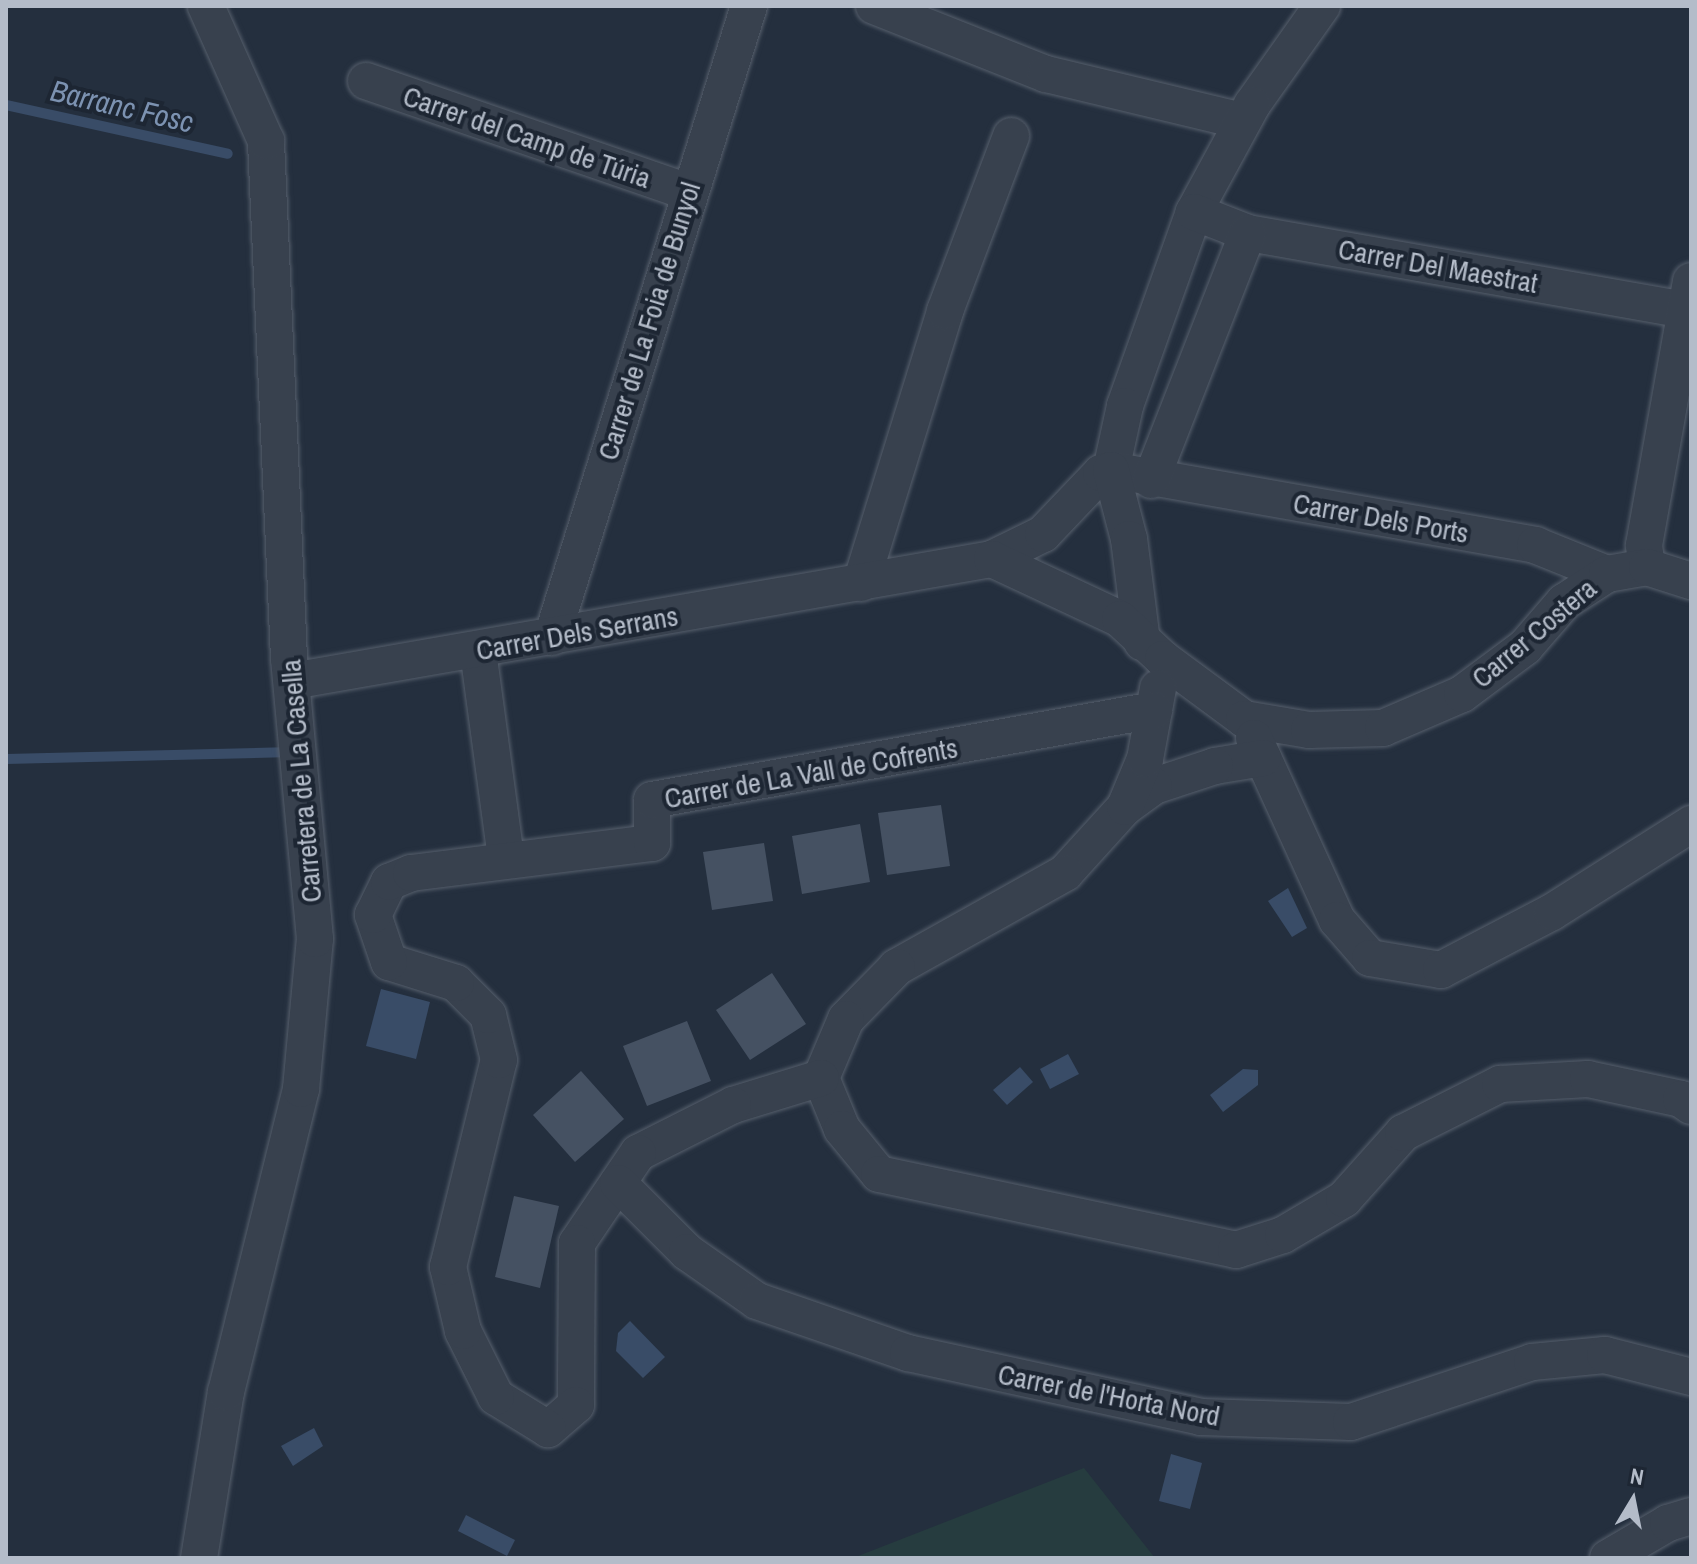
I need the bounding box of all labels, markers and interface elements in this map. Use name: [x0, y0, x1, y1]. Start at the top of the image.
water label: Barranc Fosc: [47, 72, 197, 140]
street label: Carrer del Camp de Túria: [399, 79, 655, 195]
street label: Carrer de La Foia de Bunyol: [591, 178, 707, 464]
street label: Carrer Del Maestrat: [1336, 232, 1540, 300]
street label: Carrer Dels Ports: [1291, 486, 1471, 550]
street label: Carrer Costera: [1465, 571, 1603, 695]
street label: Carrer Dels Serrans: [474, 599, 680, 667]
street label: Carretera de La Casella: [274, 658, 328, 904]
street label: Carrer de La Vall de Cofrents: [662, 731, 960, 815]
street label: Carrer de l'Horta Nord: [995, 1357, 1223, 1433]
north arrow: [1593, 1460, 1673, 1540]
text: N: [1628, 1460, 1646, 1492]

